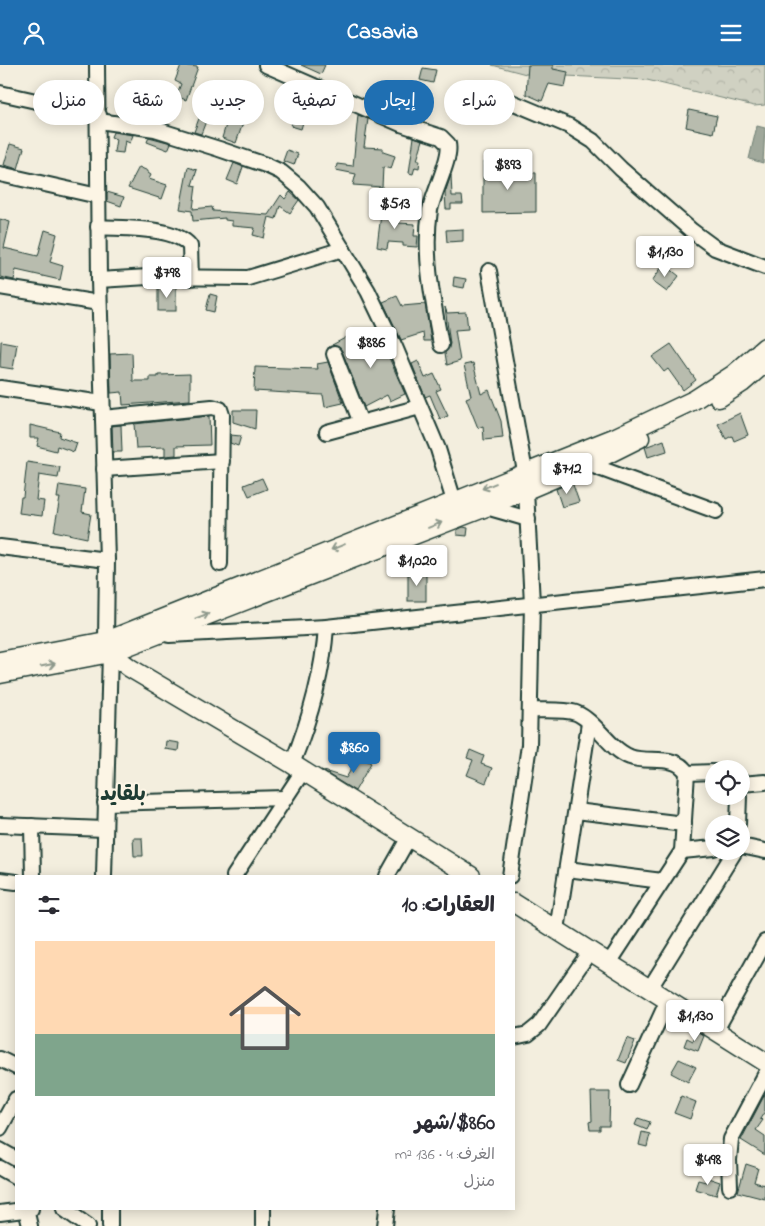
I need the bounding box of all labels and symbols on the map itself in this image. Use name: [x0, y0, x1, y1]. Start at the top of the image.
pin: $893: [478, 149, 538, 191]
pin: $513: [365, 187, 425, 230]
pin: $1,130: [624, 235, 706, 278]
pin: $798: [137, 257, 197, 299]
pin: $886: [341, 327, 401, 369]
pin: $712: [537, 453, 597, 495]
one-way arrow: [482, 482, 497, 491]
one-way arrow: [427, 520, 442, 529]
one-way arrow: [331, 542, 346, 552]
pin: $1,020: [376, 545, 458, 587]
one-way arrow: [194, 611, 209, 621]
one-way arrow: [39, 660, 55, 669]
pin: $860: [324, 731, 384, 774]
district label: بلقايد: [100, 780, 146, 810]
pin: $1,130: [654, 999, 736, 1042]
pin: $498: [678, 1143, 738, 1186]

